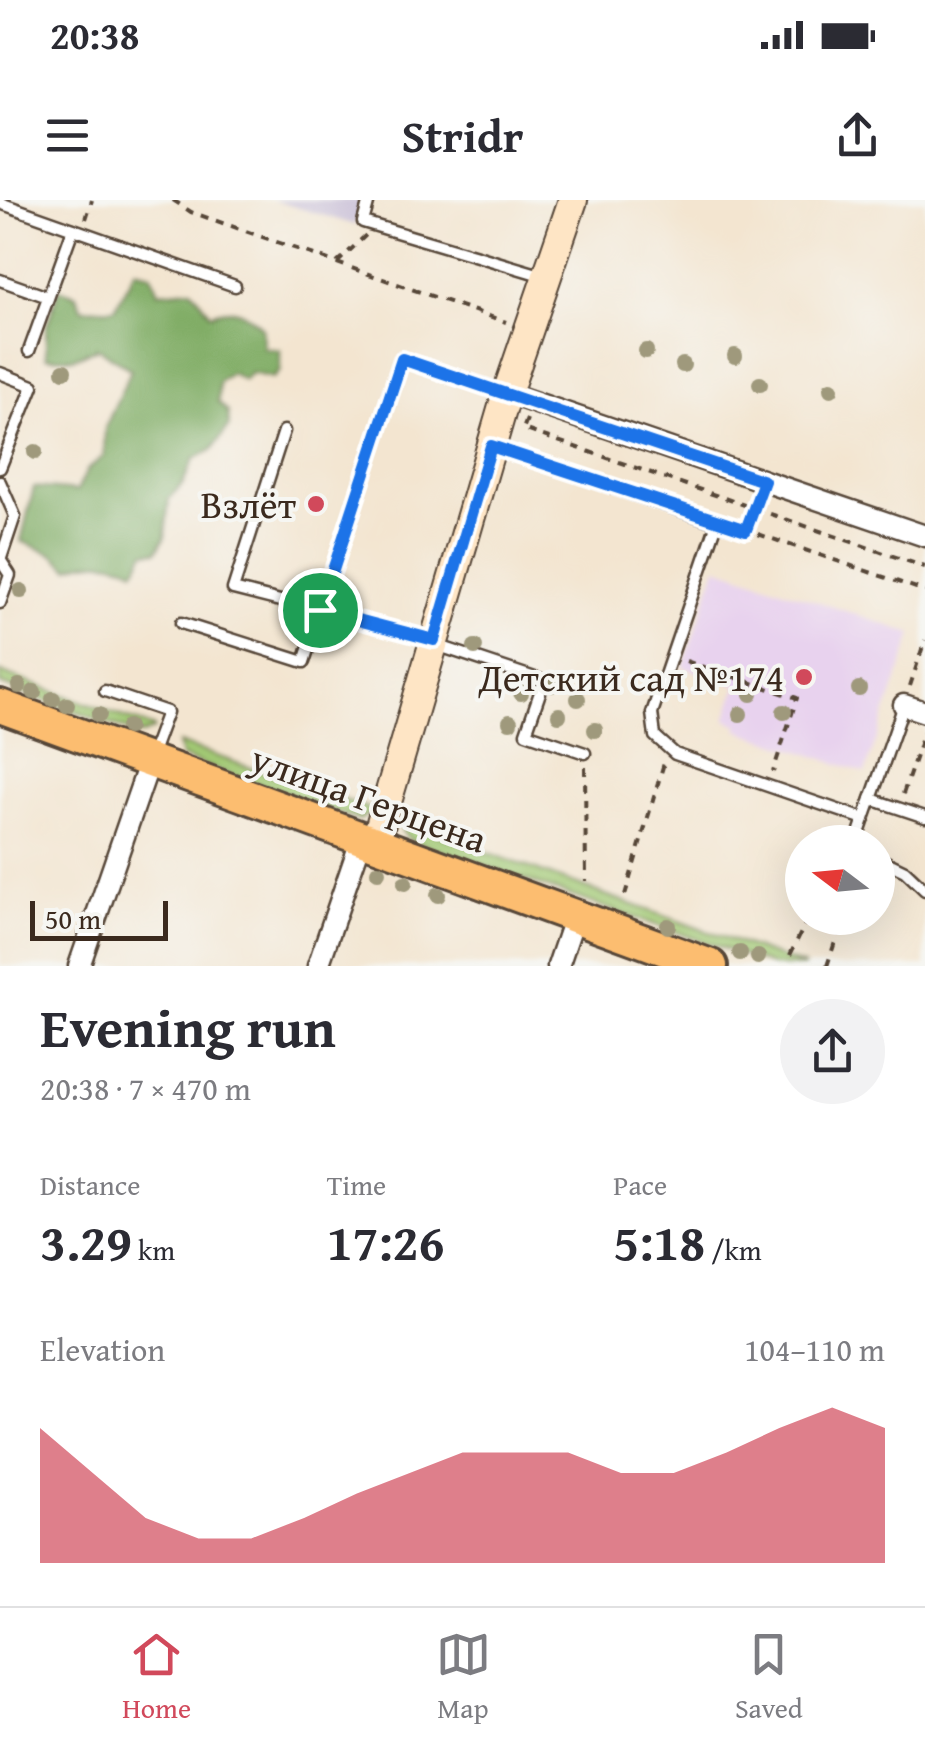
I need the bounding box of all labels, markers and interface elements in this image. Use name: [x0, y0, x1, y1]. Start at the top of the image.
text: 20:38: [50, 7, 140, 63]
text: Stridr: [402, 103, 523, 168]
icon: menu: [40, 108, 95, 163]
icon: share: [830, 108, 885, 163]
place label: Взлёт: [201, 476, 297, 532]
marker: Взлёт: [305, 493, 327, 515]
pin: [278, 568, 363, 653]
icon: arrive: [293, 583, 348, 638]
place label: Детский сад №174: [477, 649, 784, 705]
marker: Детский сад №174: [793, 666, 815, 688]
street label: улица Герцена: [242, 729, 495, 867]
north arrow: [785, 825, 895, 935]
map controls: [785, 825, 895, 935]
scale bar: [30, 896, 168, 940]
text: 50 m: [45, 898, 101, 939]
text: Evening run: [40, 987, 336, 1067]
button: share: [780, 999, 885, 1104]
text: 20:38 · 7 × 470 m: [40, 1065, 251, 1112]
text: Distance: [40, 1164, 140, 1205]
text: Time: [327, 1164, 386, 1205]
text: Pace: [613, 1164, 667, 1205]
text: 3.29: [40, 1205, 132, 1278]
text: 17:26: [327, 1205, 444, 1278]
text: 5:18: [613, 1205, 705, 1278]
text: km: [132, 1229, 175, 1270]
text: /km: [705, 1229, 762, 1270]
text: Elevation: [40, 1326, 165, 1373]
text: 104–110 m: [744, 1326, 885, 1373]
tab: Home: [122, 1627, 191, 1728]
tab: Map: [436, 1627, 491, 1728]
tab: Saved: [735, 1627, 803, 1728]

